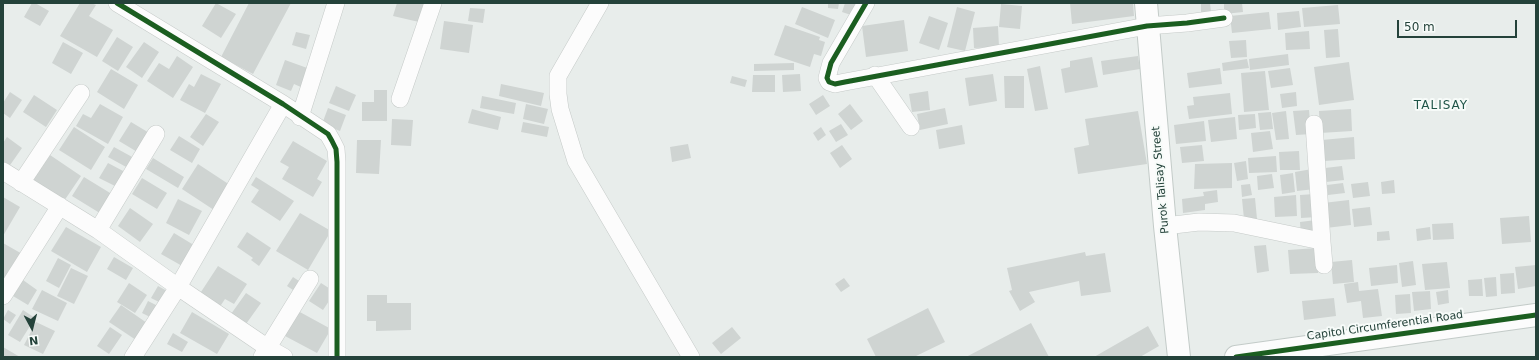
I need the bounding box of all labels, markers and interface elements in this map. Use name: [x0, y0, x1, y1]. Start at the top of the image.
scale bar: [1399, 12, 1519, 38]
text: 50 m: [1404, 20, 1435, 34]
district label: TALISAY: [1414, 99, 1468, 113]
street label: Purok Talisay Street: [1150, 126, 1172, 234]
north arrow: [12, 308, 52, 348]
street label: Capitol Circumferential Road: [1306, 308, 1464, 344]
text: N: [28, 333, 39, 347]

